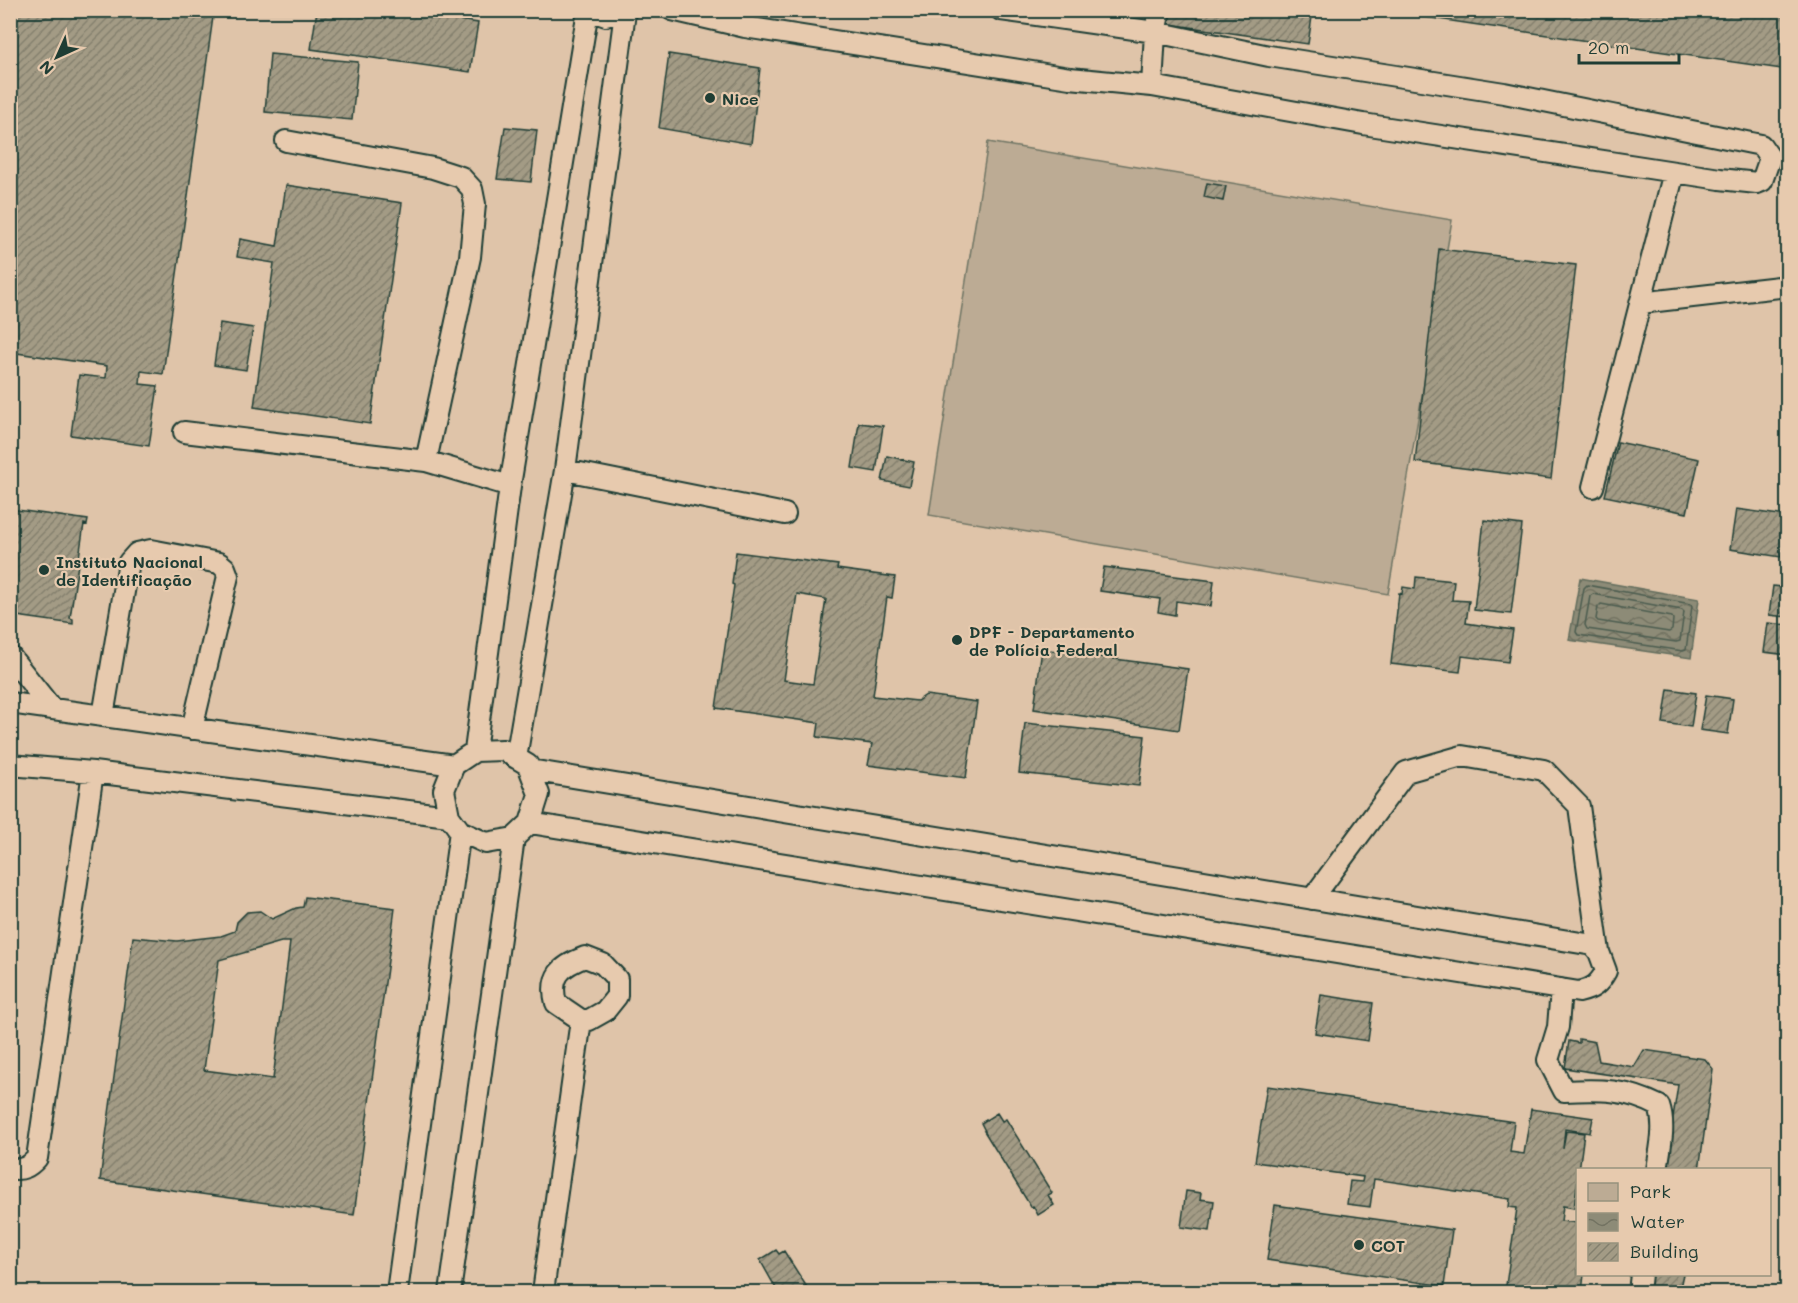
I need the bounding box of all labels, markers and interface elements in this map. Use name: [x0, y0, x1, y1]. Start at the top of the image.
north arrow: [27, 27, 87, 87]
scale bar: [1579, 27, 1680, 65]
text: 20 m: [1588, 35, 1629, 59]
text: N: [34, 56, 58, 80]
place label: Nice: [722, 88, 759, 109]
marker: Nice: [703, 91, 717, 105]
place label: Instituto Nacional de Identificação: [56, 551, 203, 590]
marker: Instituto Nacional de Identificação: [37, 563, 51, 577]
place label: DPF - Departamento de Polícia Federal: [969, 621, 1135, 660]
marker: DPF - Departamento de Polícia Federal: [950, 633, 964, 647]
legend: [1576, 1168, 1771, 1276]
text: Park: [1630, 1179, 1671, 1203]
text: Water: [1630, 1209, 1685, 1233]
place label: COT: [1371, 1235, 1405, 1256]
marker: COT: [1352, 1238, 1366, 1252]
text: Building: [1630, 1239, 1698, 1263]

